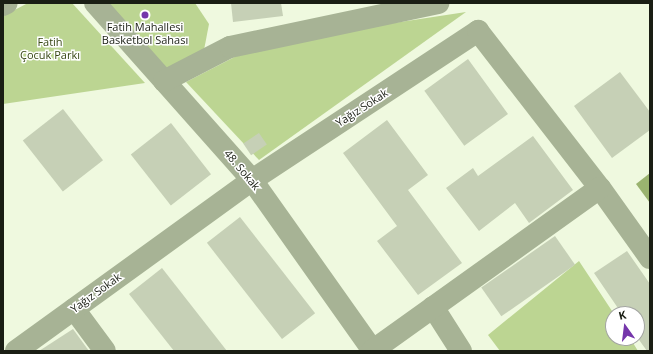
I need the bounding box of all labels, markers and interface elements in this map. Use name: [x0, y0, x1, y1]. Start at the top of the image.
marker: Fatih Mahallesi Basketbol Sahası: [140, 10, 150, 20]
place label: Fatih Mahallesi Basketbol Sahası: [102, 21, 188, 47]
park label: Fatih Çocuk Parkı: [20, 36, 80, 62]
street label: Yağız Sokak: [334, 86, 390, 130]
street label: 48. Sokak: [221, 147, 263, 193]
street label: Yağız Sokak: [68, 270, 124, 316]
north arrow: [605, 306, 645, 346]
text: K: [617, 307, 628, 323]

